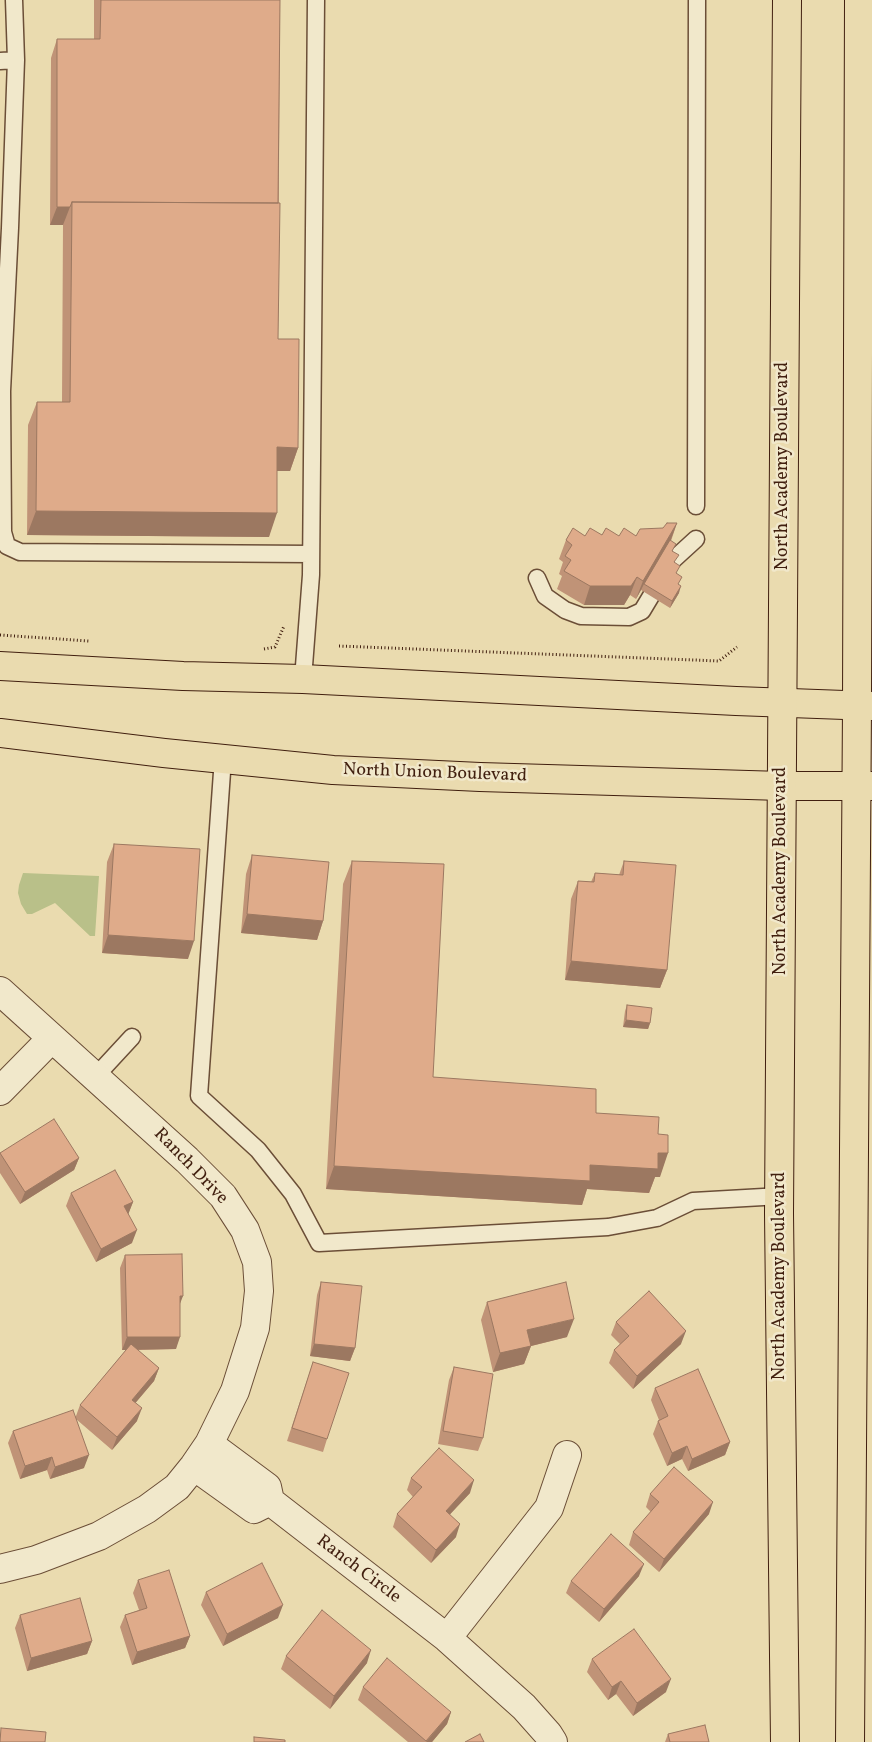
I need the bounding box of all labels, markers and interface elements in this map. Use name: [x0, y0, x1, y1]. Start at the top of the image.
street label: North Academy Boulevard: [773, 362, 795, 570]
street label: North Union Boulevard: [343, 760, 527, 788]
street label: North Academy Boulevard: [771, 767, 793, 975]
street label: Ranch Drive: [148, 1124, 232, 1210]
street label: North Academy Boulevard: [770, 1172, 792, 1380]
street label: Ranch Circle: [312, 1531, 404, 1609]

